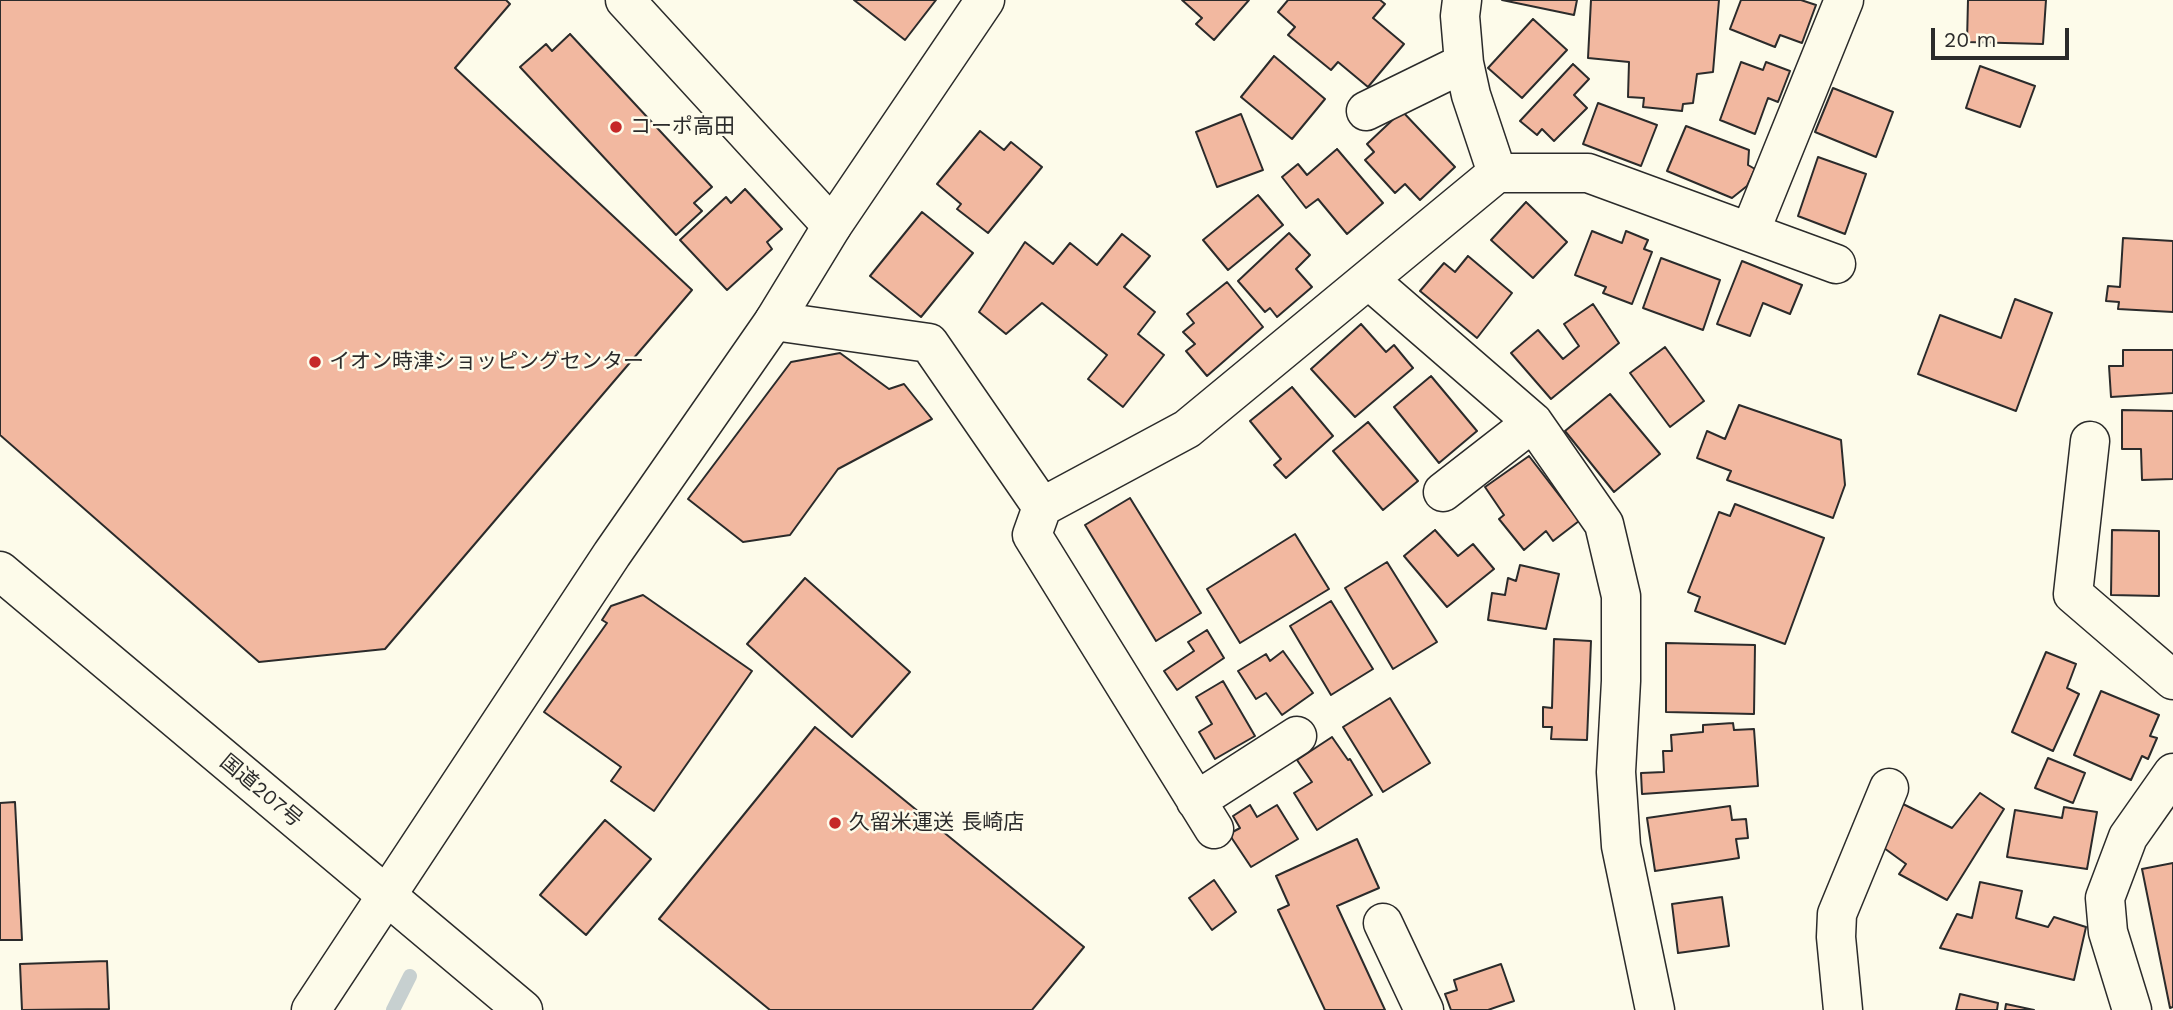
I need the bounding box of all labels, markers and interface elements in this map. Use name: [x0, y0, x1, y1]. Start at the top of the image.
scale bar: [1935, 14, 2073, 58]
text: 20 m: [1944, 27, 1996, 52]
place label: コーポ高田: [630, 114, 735, 140]
marker: コーポ高田: [608, 119, 624, 135]
place label: イオン時津ショッピングセンター: [329, 349, 644, 375]
marker: イオン時津ショッピングセンター: [307, 354, 323, 370]
street label: 国道207号: [215, 749, 307, 833]
place label: 久留米運送 長崎店: [849, 810, 1024, 836]
marker: 久留米運送 長崎店: [827, 815, 843, 831]

